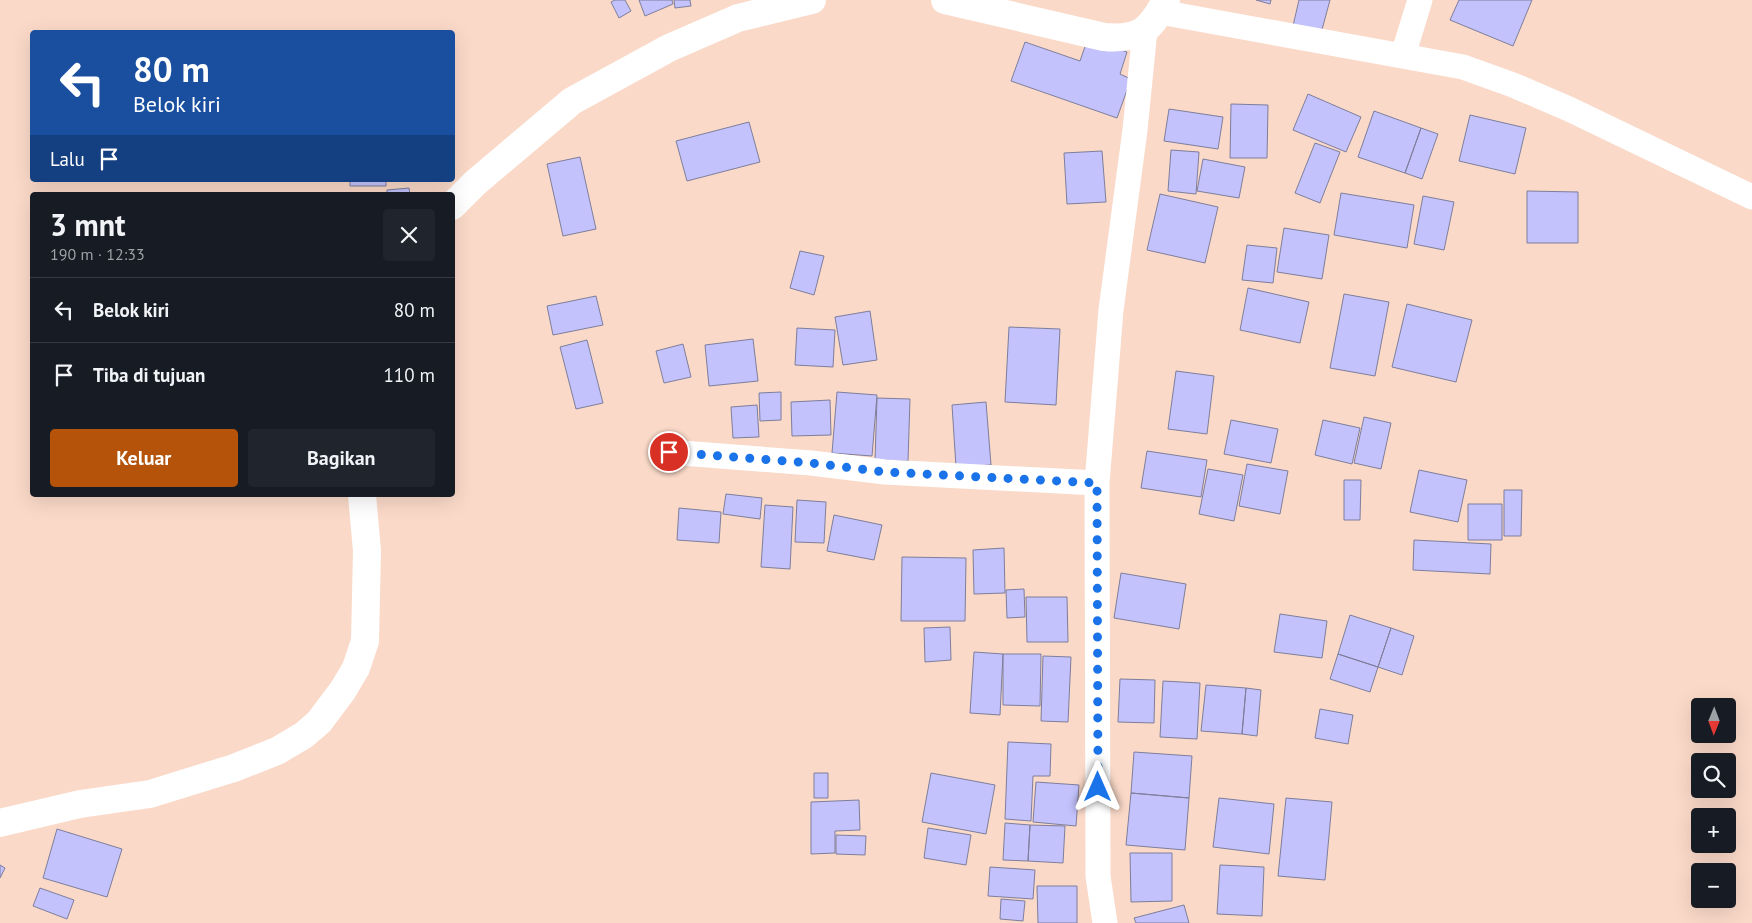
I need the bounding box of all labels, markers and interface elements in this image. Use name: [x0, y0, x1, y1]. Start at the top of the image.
text: 80 m: [133, 46, 210, 92]
icon: left: [50, 50, 115, 115]
text: Belok kiri: [133, 90, 221, 118]
icon: arrive: [95, 145, 123, 173]
text: Lalu: [50, 147, 85, 171]
text: 3 mnt: [50, 205, 126, 244]
button: close: [383, 209, 435, 261]
text: 190 m · 12:33: [50, 244, 145, 264]
icon: left: [50, 296, 78, 324]
text: Belok kiri: [93, 298, 169, 322]
text: 80 m: [394, 298, 435, 322]
icon: arrive: [50, 361, 78, 389]
text: Tiba di tujuan: [93, 363, 205, 387]
text: 110 m: [383, 363, 435, 387]
button: Keluar: [50, 429, 238, 487]
button: Bagikan: [248, 429, 435, 487]
pin: [648, 431, 690, 473]
icon: arrive: [655, 438, 683, 466]
north arrow: [1691, 698, 1736, 742]
map controls: [1691, 698, 1736, 908]
button: search: [1691, 753, 1736, 798]
position arrow: [1071, 760, 1123, 812]
button: +: [1691, 808, 1736, 853]
button: −: [1691, 863, 1736, 908]

